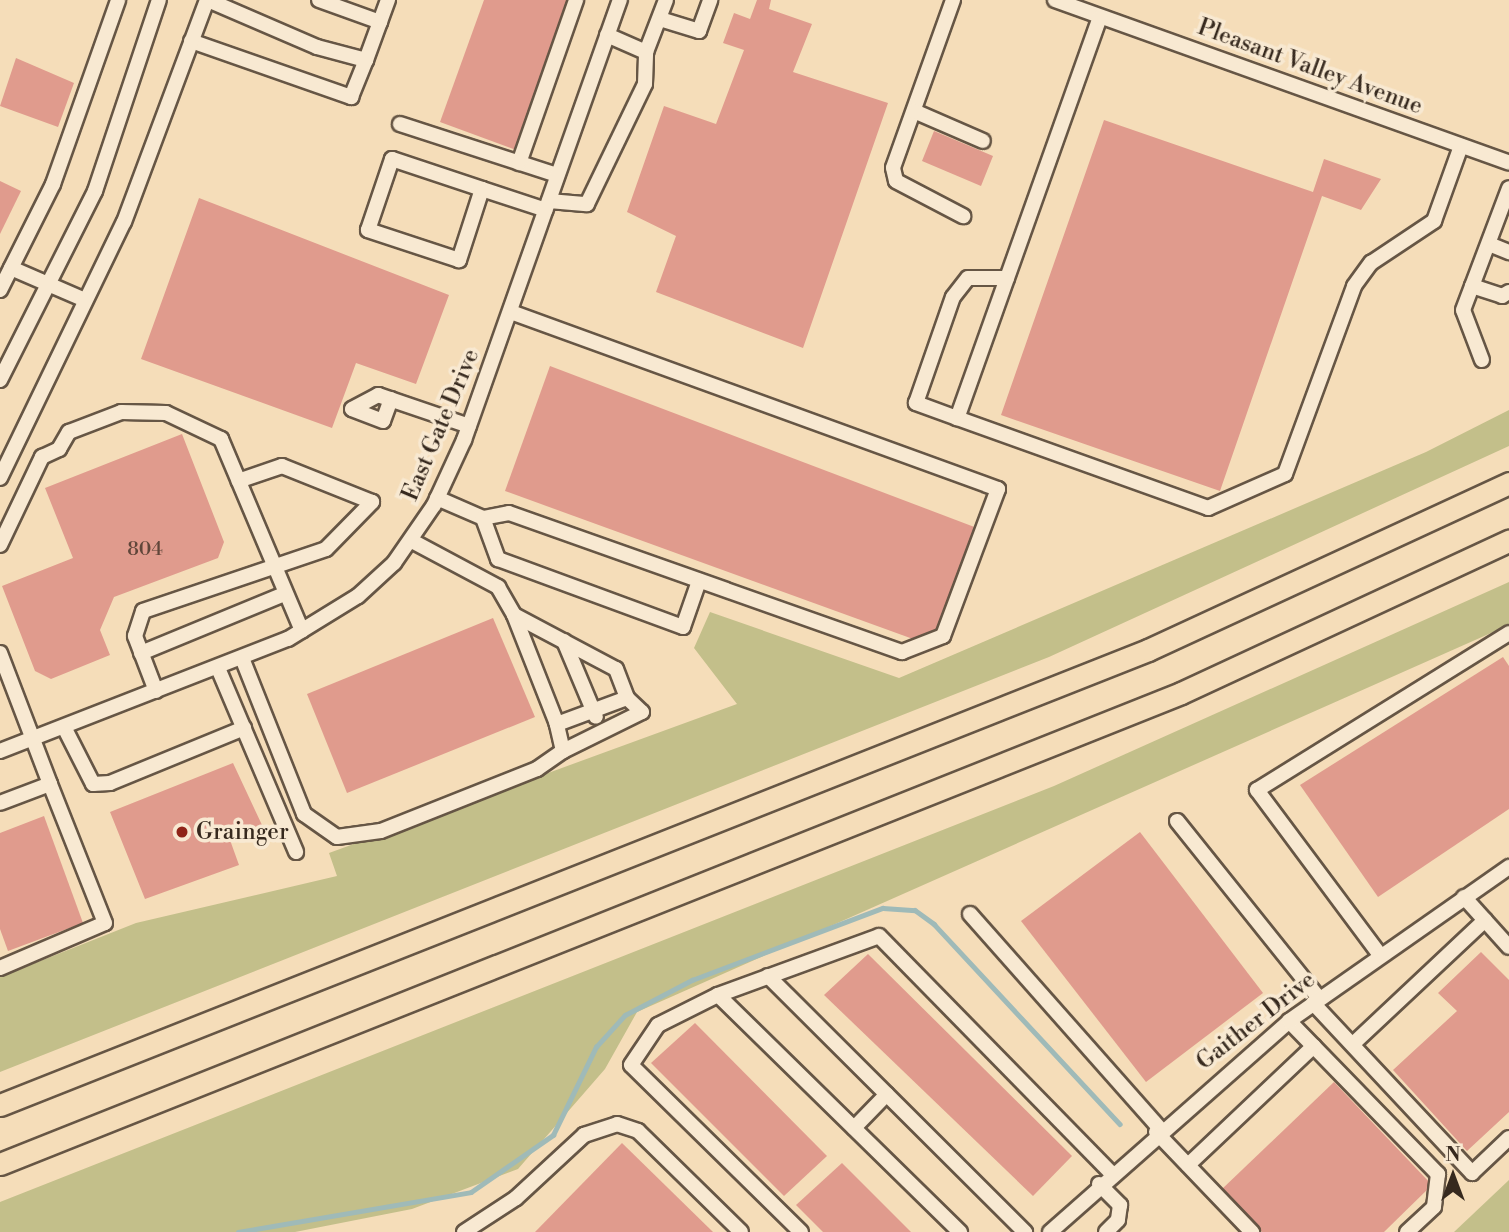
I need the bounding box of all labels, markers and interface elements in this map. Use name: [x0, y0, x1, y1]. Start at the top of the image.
street label: Pleasant Valley Avenue: [1194, 13, 1426, 121]
street label: East Gate Drive: [397, 345, 485, 505]
house number: 804: [127, 539, 163, 561]
place label: Grainger: [196, 818, 289, 846]
marker: Grainger: [174, 824, 190, 840]
street label: Gaither Drive: [1191, 966, 1321, 1076]
north arrow: [1418, 1141, 1488, 1211]
text: N: [1445, 1143, 1461, 1167]

